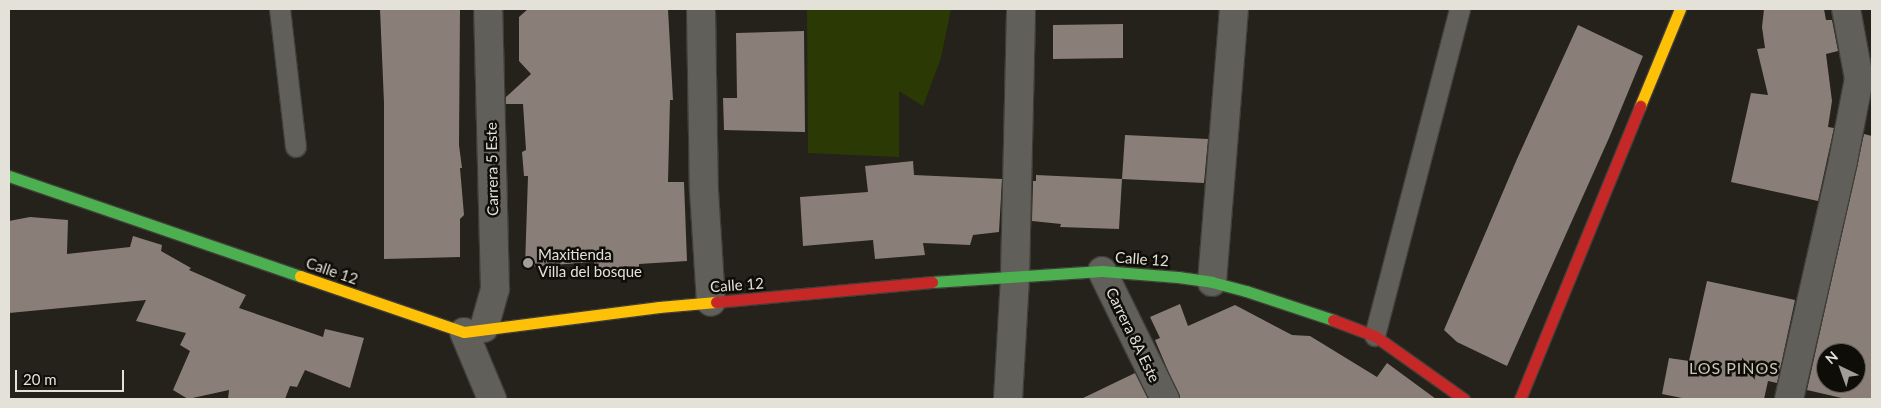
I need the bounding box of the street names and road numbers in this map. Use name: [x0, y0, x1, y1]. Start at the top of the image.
street label: Carrera 5 Este: [482, 122, 502, 216]
street label: Calle 12: [1115, 248, 1169, 270]
street label: Calle 12: [304, 254, 360, 288]
street label: Calle 12: [710, 274, 764, 296]
street label: Carrera 8A Este: [1102, 284, 1164, 386]

